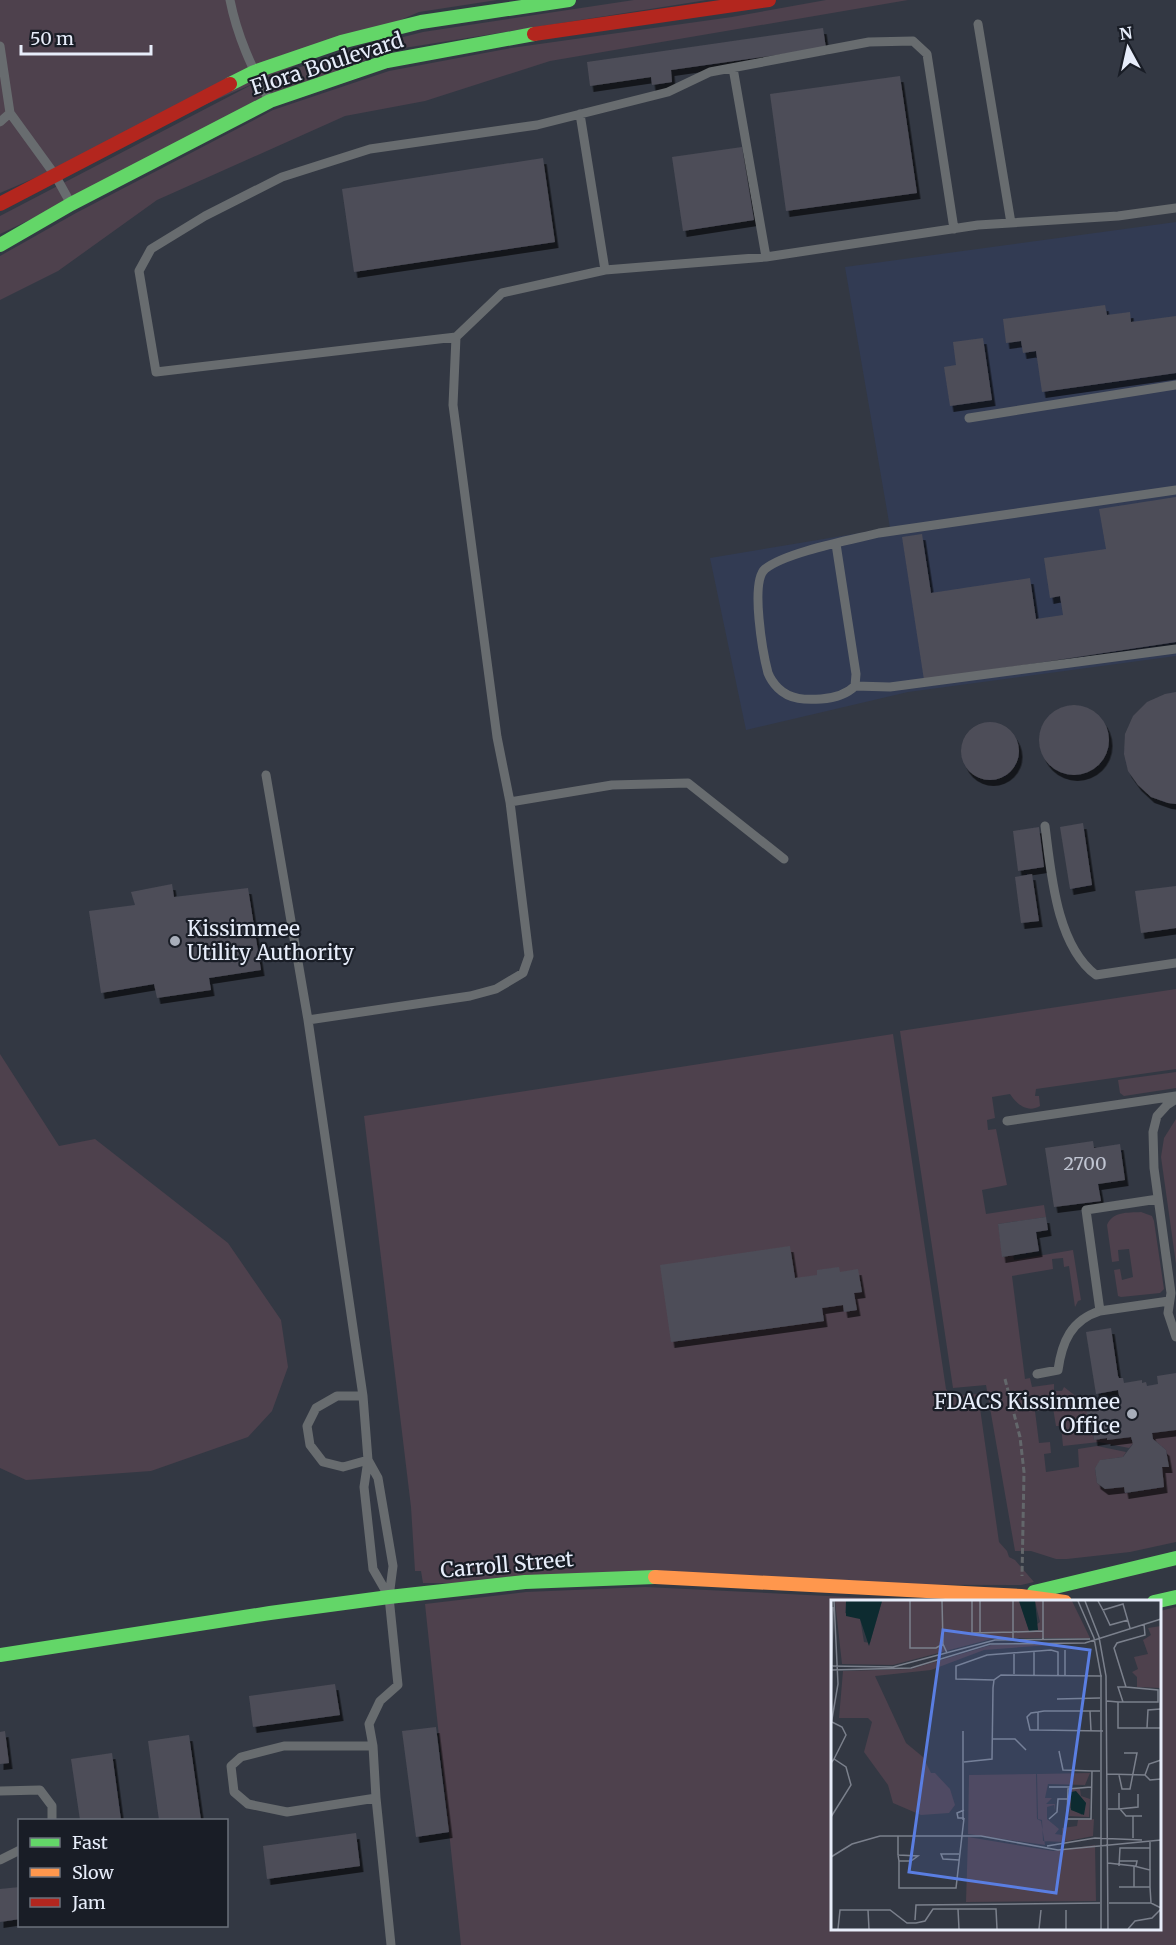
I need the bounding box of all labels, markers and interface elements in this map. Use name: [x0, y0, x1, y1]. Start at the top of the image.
scale bar: [21, 18, 152, 56]
north arrow: [1098, 18, 1158, 78]
text: N: [1118, 22, 1134, 44]
street label: Flora Boulevard: [247, 26, 407, 101]
text: 50 m: [30, 27, 74, 50]
place label: Kissimmee Utility Authority: [187, 915, 355, 966]
marker: Kissimmee Utility Authority: [168, 934, 182, 948]
house number: 2700: [1063, 1152, 1107, 1175]
place label: FDACS Kissimmee Office: [934, 1388, 1120, 1439]
marker: FDACS Kissimmee Office: [1125, 1407, 1139, 1421]
street label: Carroll Street: [439, 1545, 575, 1584]
inset map: [831, 1600, 1161, 1930]
legend: [18, 1819, 228, 1927]
text: Fast: [72, 1831, 108, 1854]
text: Slow: [72, 1861, 115, 1884]
text: Jam: [71, 1891, 106, 1914]

